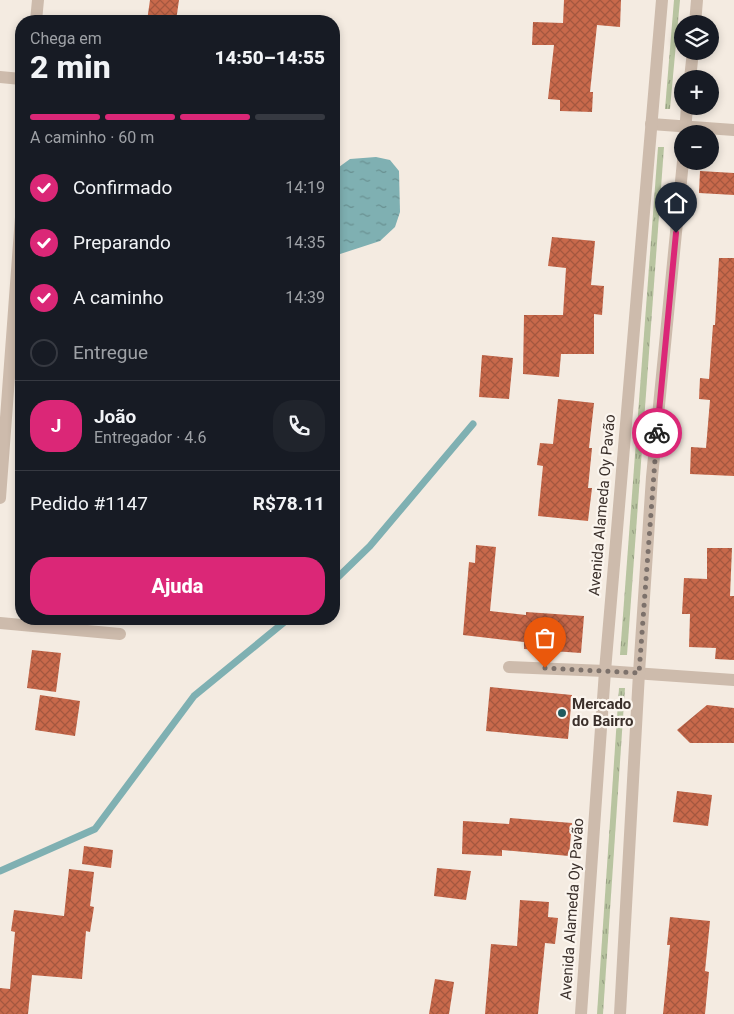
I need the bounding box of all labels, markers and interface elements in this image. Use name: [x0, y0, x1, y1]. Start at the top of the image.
map controls: [674, 15, 719, 170]
button: layers: [674, 15, 719, 60]
text: Chega em: [30, 29, 102, 48]
text: 14:50–14:55: [214, 46, 325, 69]
text: 2 min: [30, 48, 111, 86]
button: +: [674, 70, 719, 115]
button: −: [674, 125, 719, 170]
text: A caminho · 60 m: [30, 128, 154, 147]
icon: check: [30, 174, 58, 202]
text: Confirmado: [73, 176, 172, 199]
text: 14:19: [285, 178, 325, 197]
pin: [655, 182, 697, 233]
icon: home: [662, 189, 690, 217]
icon: check: [30, 229, 58, 257]
text: Preparando: [73, 231, 171, 254]
text: 14:35: [285, 233, 325, 252]
icon: check: [30, 284, 58, 312]
text: A caminho: [73, 286, 163, 309]
text: 14:39: [285, 288, 325, 307]
text: Entregue: [73, 341, 148, 364]
button: phone: [273, 400, 325, 452]
text: João: [94, 405, 136, 428]
courier: [632, 408, 682, 458]
street label: Avenida Alameda Oy Pavão: [585, 413, 619, 597]
text: J: [51, 414, 61, 437]
icon: bike: [643, 419, 671, 447]
text: Entregador · 4.6: [94, 428, 207, 447]
text: Pedido #1147: [30, 492, 148, 515]
text: R$78.11: [253, 492, 325, 515]
button: Ajuda: [30, 557, 325, 615]
pin: [524, 617, 566, 668]
icon: bag: [531, 624, 559, 652]
place label: Mercado do Bairro: [572, 695, 633, 730]
marker: Mercado do Bairro: [556, 707, 568, 719]
street label: Avenida Alameda Oy Pavão: [557, 817, 587, 1001]

